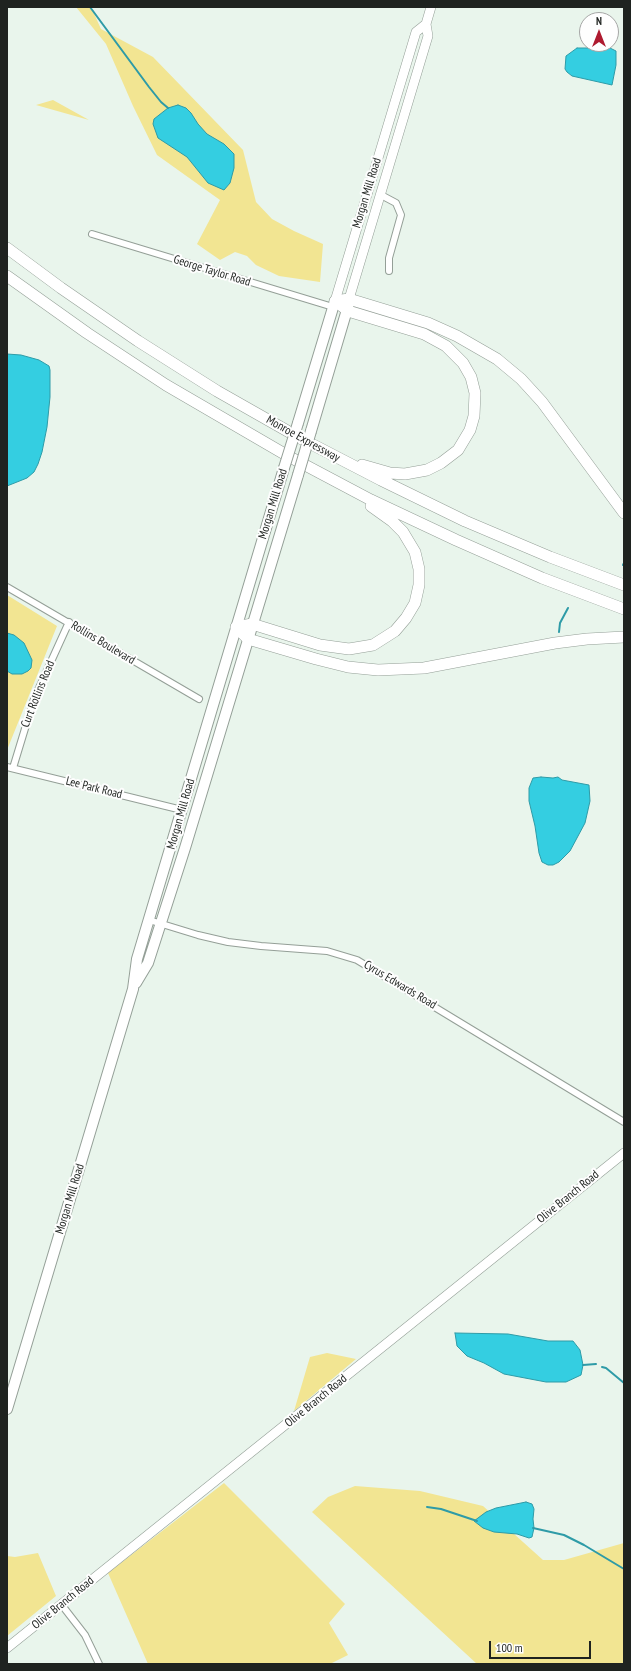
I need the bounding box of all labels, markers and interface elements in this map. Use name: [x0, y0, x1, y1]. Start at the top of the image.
north arrow: [579, 12, 619, 52]
text: N: [596, 14, 602, 28]
street label: Morgan Mill Road: [349, 156, 385, 230]
street label: George Taylor Road: [172, 252, 252, 290]
street label: Monroe Expressway: [264, 413, 342, 465]
street label: Morgan Mill Road: [255, 467, 291, 541]
street label: Rollins Boulevard: [68, 618, 138, 668]
street label: Curt Rollins Road: [18, 658, 58, 730]
street label: Lee Park Road: [64, 774, 124, 802]
street label: Morgan Mill Road: [164, 777, 198, 851]
street label: Cyrus Edwards Road: [361, 958, 439, 1012]
street label: Morgan Mill Road: [52, 1162, 88, 1236]
street label: Olive Branch Road: [534, 1168, 602, 1226]
street label: Olive Branch Road: [282, 1372, 350, 1430]
street label: Olive Branch Road: [29, 1574, 97, 1632]
scale bar: [491, 1633, 593, 1659]
text: 100 m: [496, 1640, 523, 1655]

